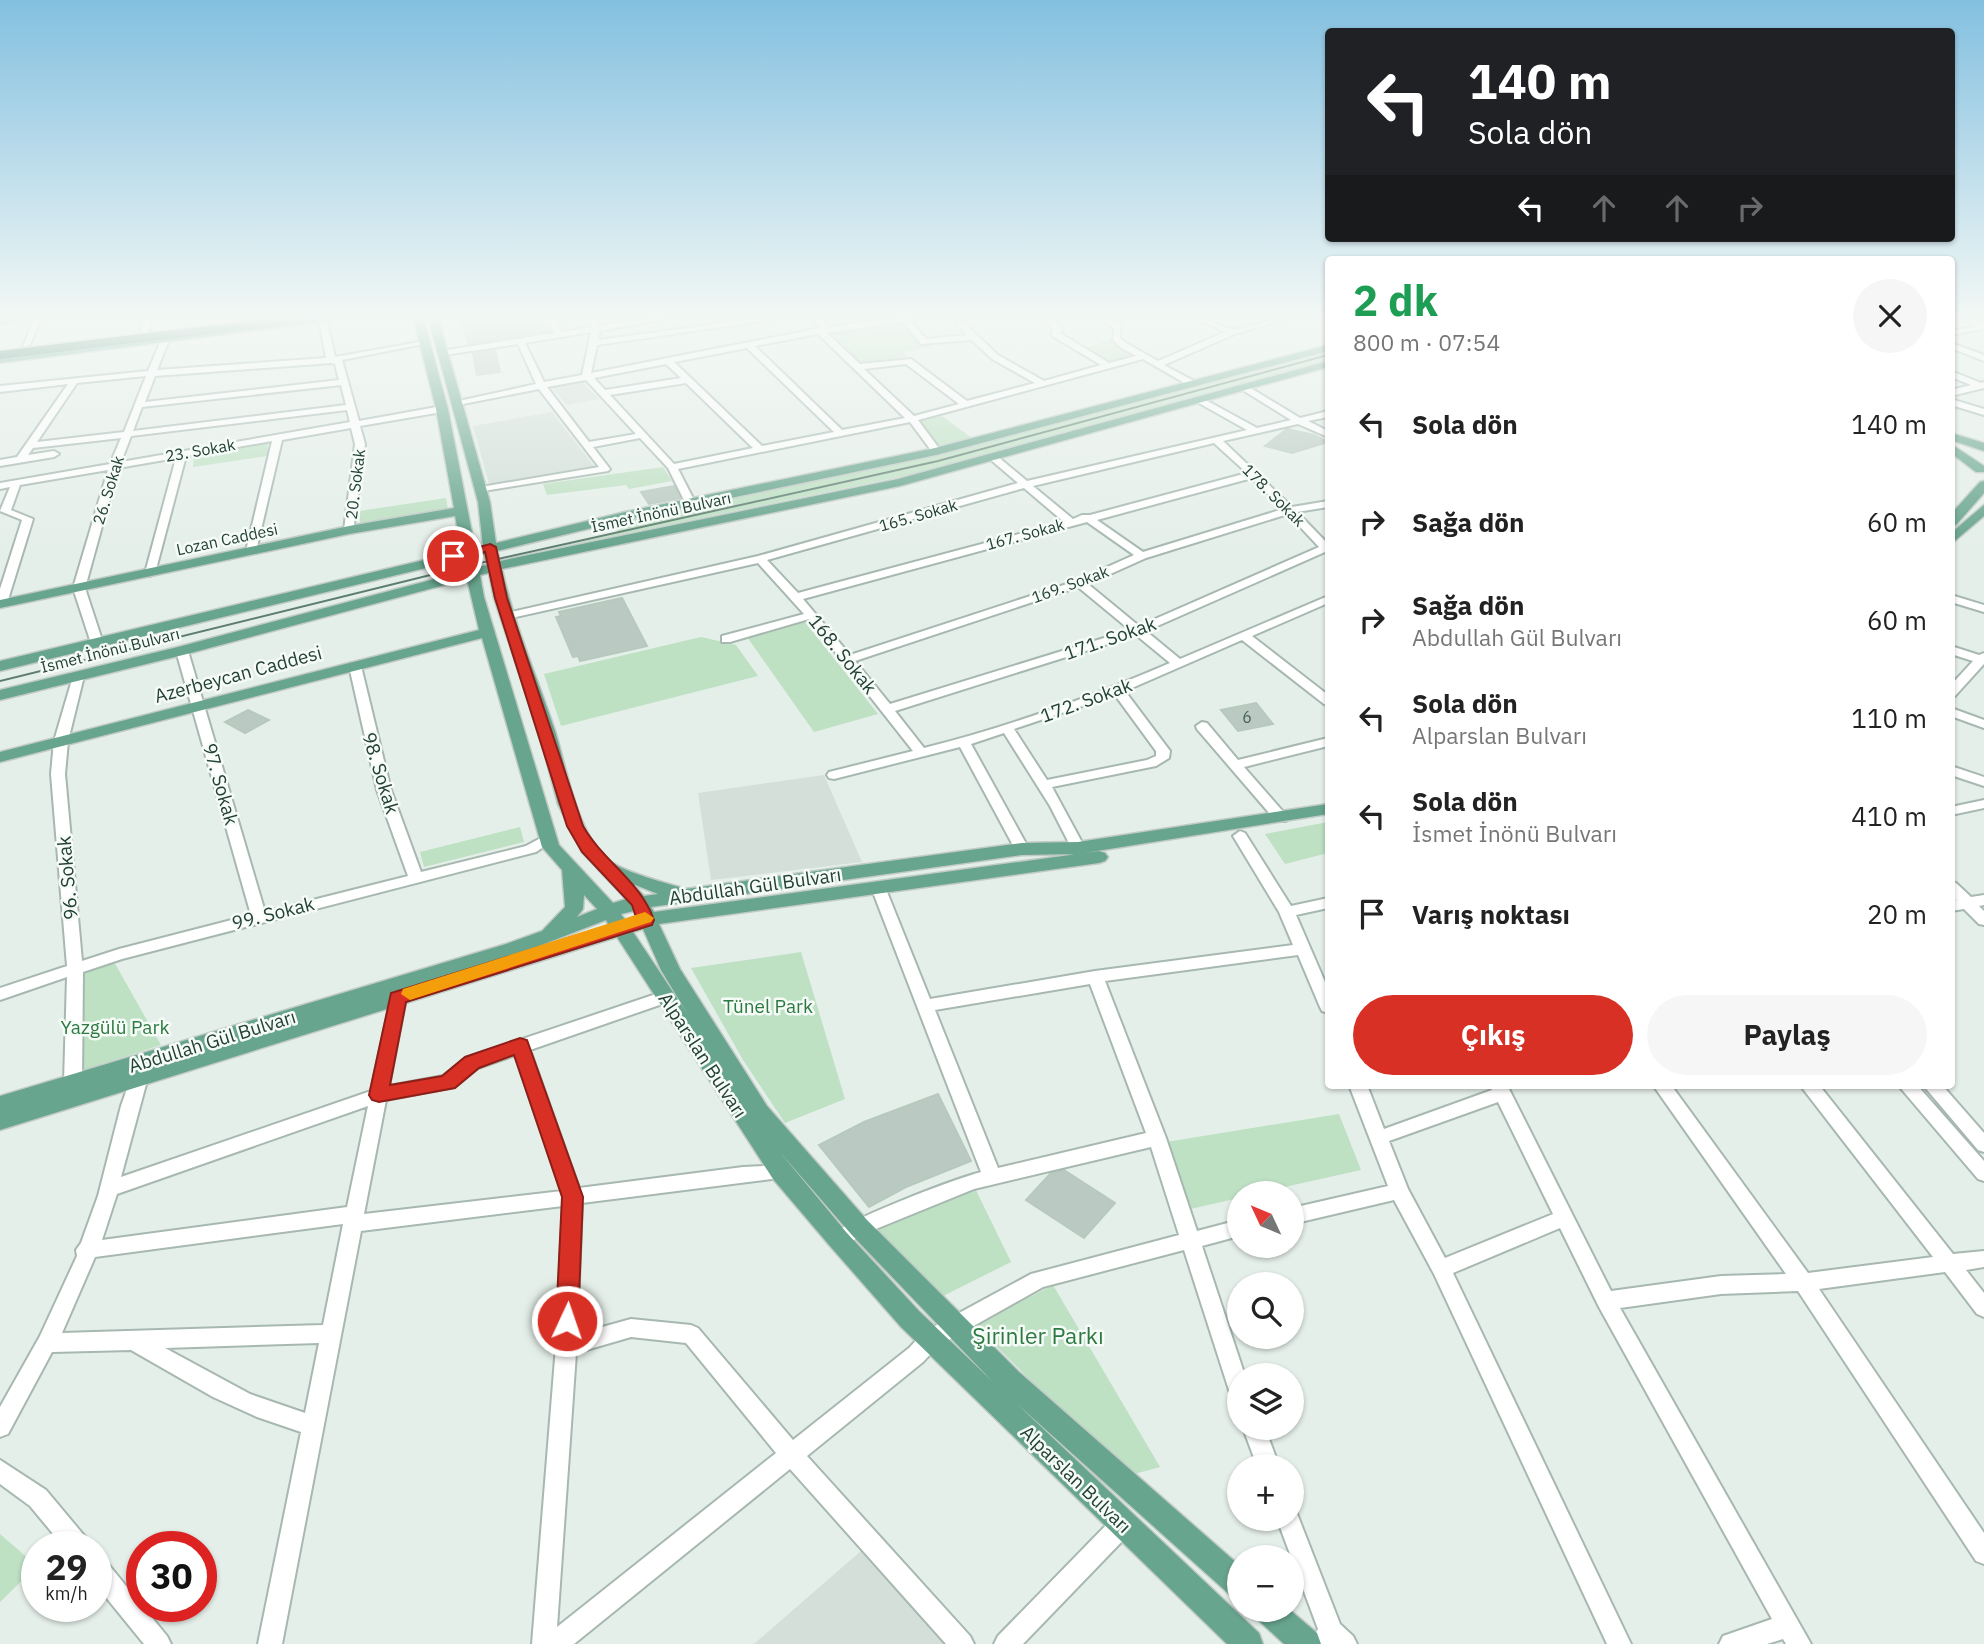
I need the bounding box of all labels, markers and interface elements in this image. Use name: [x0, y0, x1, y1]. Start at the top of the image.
text: 140 m: [1468, 49, 1612, 112]
icon: left: [1353, 56, 1444, 147]
text: Sola dön: [1468, 111, 1593, 153]
icon: left: [1512, 189, 1550, 227]
icon: ahead: [1585, 189, 1623, 227]
icon: ahead: [1658, 189, 1696, 227]
icon: right: [1731, 189, 1769, 227]
text: 2 dk: [1353, 273, 1438, 328]
button: close: [1853, 279, 1927, 353]
text: 800 m · 07:54: [1353, 327, 1500, 357]
icon: left: [1353, 405, 1391, 443]
text: Sola dön: [1412, 407, 1518, 441]
text: 140 m: [1851, 407, 1927, 441]
street label: 23. Sokak: [163, 434, 237, 466]
street label: 20. Sokak: [341, 447, 369, 520]
street label: 26. Sokak: [88, 453, 128, 527]
street label: 178. Sokak: [1238, 459, 1310, 531]
street label: İsmet İnönü Bulvarı: [589, 487, 733, 537]
street label: 165. Sokak: [877, 494, 960, 536]
icon: right: [1353, 503, 1391, 541]
text: Sağa dön: [1412, 505, 1524, 539]
text: 60 m: [1867, 505, 1927, 539]
street label: 167. Sokak: [984, 514, 1067, 554]
street label: Lozan Caddesi: [174, 518, 280, 560]
pin: [423, 526, 483, 586]
icon: arrive: [434, 537, 472, 575]
street label: 169. Sokak: [1029, 561, 1112, 607]
text: Sağa dön: [1412, 588, 1524, 622]
icon: right: [1353, 601, 1391, 639]
text: 60 m: [1867, 603, 1927, 637]
street label: 168. Sokak: [804, 609, 882, 699]
street label: 171. Sokak: [1061, 611, 1159, 665]
text: Abdullah Gül Bulvarı: [1412, 622, 1622, 652]
street label: İsmet İnönü Bulvarı: [38, 623, 182, 677]
street label: Azerbeycan Caddesi: [152, 640, 324, 708]
street label: 172. Sokak: [1037, 672, 1135, 728]
text: Sola dön: [1412, 686, 1518, 720]
icon: left: [1353, 699, 1391, 737]
text: 110 m: [1851, 701, 1927, 735]
house number: 6: [1242, 707, 1252, 727]
text: Alparslan Bulvarı: [1412, 720, 1587, 750]
street label: 98. Sokak: [357, 729, 405, 817]
street label: 97. Sokak: [198, 740, 244, 828]
text: Sola dön: [1412, 784, 1518, 818]
icon: left: [1353, 797, 1391, 835]
text: 410 m: [1851, 799, 1927, 833]
text: İsmet İnönü Bulvarı: [1412, 818, 1617, 848]
street label: 96. Sokak: [51, 835, 83, 921]
street label: Abdullah Gül Bulvarı: [667, 862, 843, 910]
street label: 99. Sokak: [229, 891, 317, 935]
icon: arrive: [1353, 895, 1391, 933]
text: Varış noktası: [1412, 897, 1570, 931]
text: 20 m: [1867, 897, 1927, 931]
street label: Alparslan Bulvarı: [654, 988, 752, 1122]
park label: Tünel Park: [723, 994, 813, 1018]
button: Çıkış: [1353, 995, 1633, 1075]
button: Paylaş: [1647, 995, 1927, 1075]
street label: Abdullah Gül Bulvarı: [126, 1004, 298, 1078]
park label: Yazgülü Park: [61, 1015, 169, 1039]
north arrow: [1227, 1181, 1304, 1258]
map controls: [1227, 1181, 1304, 1622]
button: search: [1227, 1272, 1304, 1349]
position arrow: [530, 1284, 604, 1358]
park label: Şirinler Parkı: [972, 1320, 1104, 1350]
button: layers: [1227, 1363, 1304, 1440]
street label: Alparslan Bulvarı: [1016, 1420, 1136, 1538]
button: +: [1227, 1454, 1304, 1531]
speed limit sign: 30: [126, 1531, 217, 1622]
text: 29: [45, 1544, 88, 1590]
button: −: [1227, 1545, 1304, 1622]
text: km/h: [45, 1582, 88, 1605]

